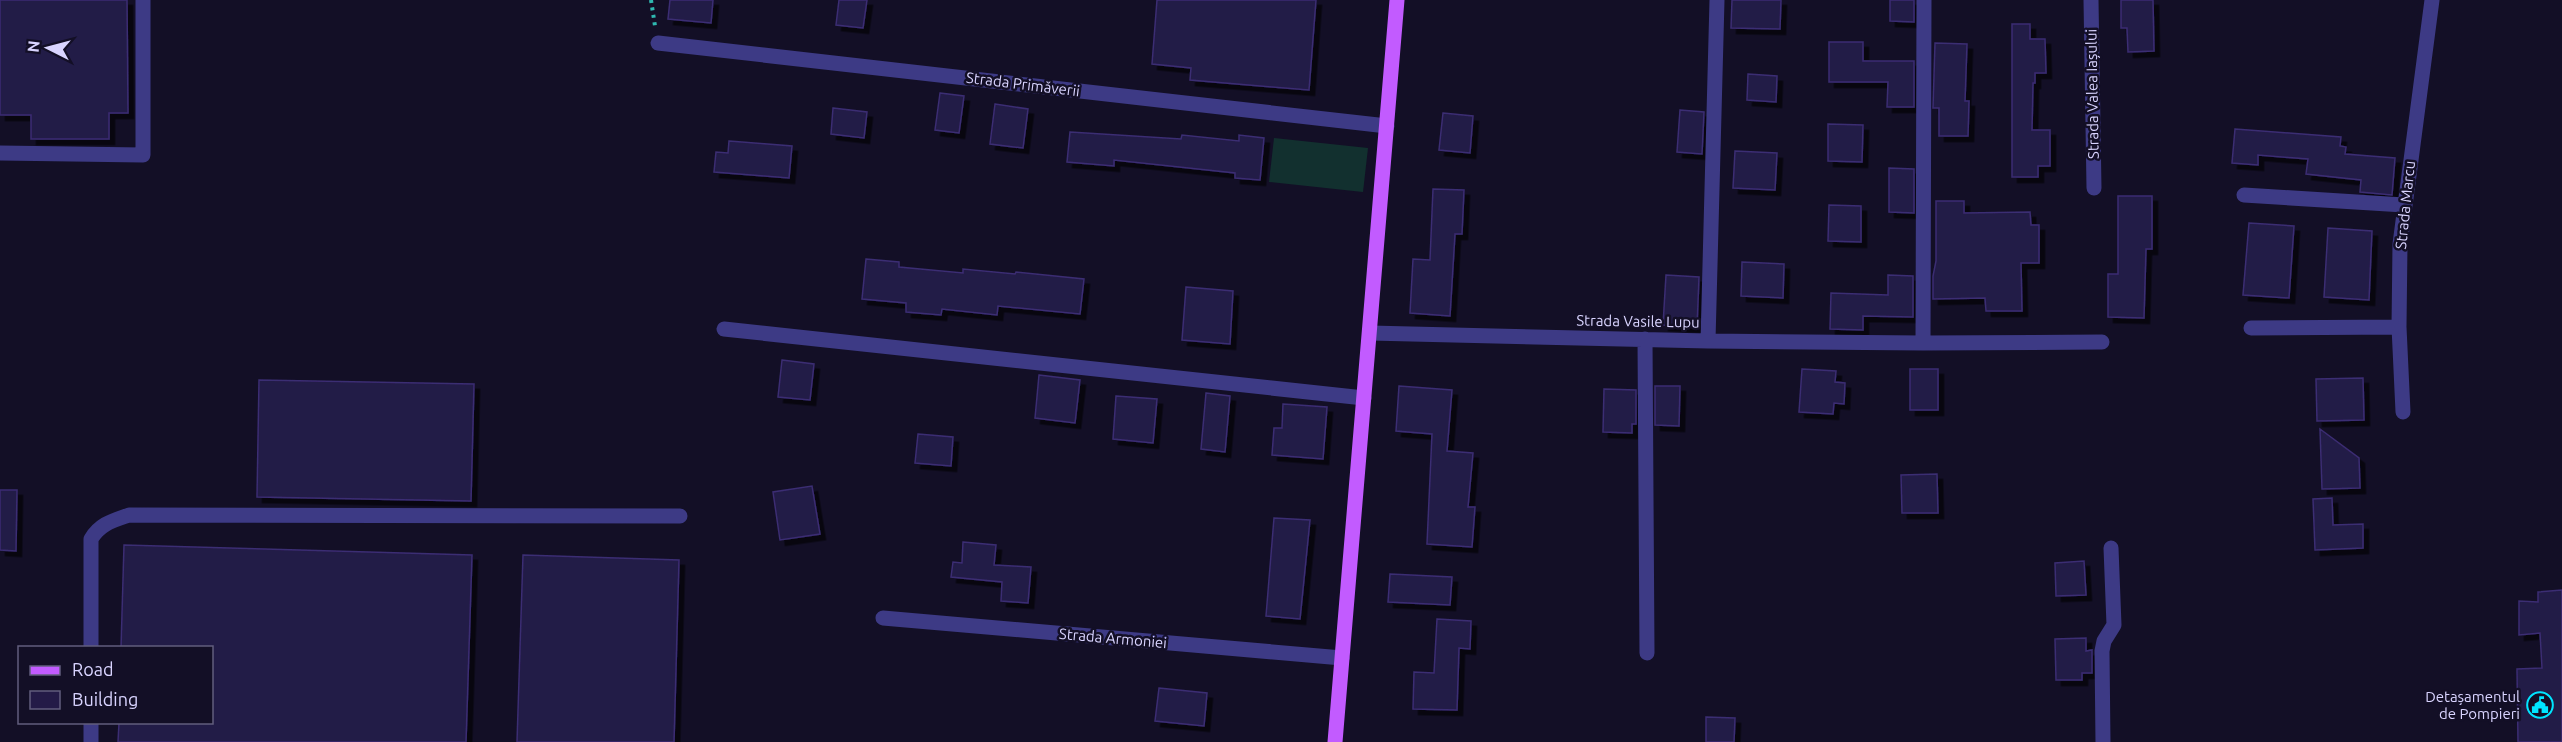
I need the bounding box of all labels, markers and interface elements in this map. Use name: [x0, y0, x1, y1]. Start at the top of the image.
north arrow: [18, 18, 78, 78]
street label: Strada Valea Iașului: [2082, 29, 2102, 159]
text: N: [24, 40, 43, 53]
street label: Strada Primăverii: [965, 69, 1081, 99]
street label: Strada Marcu: [2392, 160, 2418, 250]
street label: Strada Vasile Lupu: [1576, 311, 1700, 331]
street label: Strada Armoniei: [1058, 625, 1168, 651]
legend: [18, 646, 213, 724]
text: Road: [72, 659, 114, 679]
place label: Detașamentul de Pompieri: [2425, 688, 2520, 722]
text: Building: [72, 689, 138, 709]
public building icon: Detașamentul de Pompieri: [2525, 690, 2555, 720]

